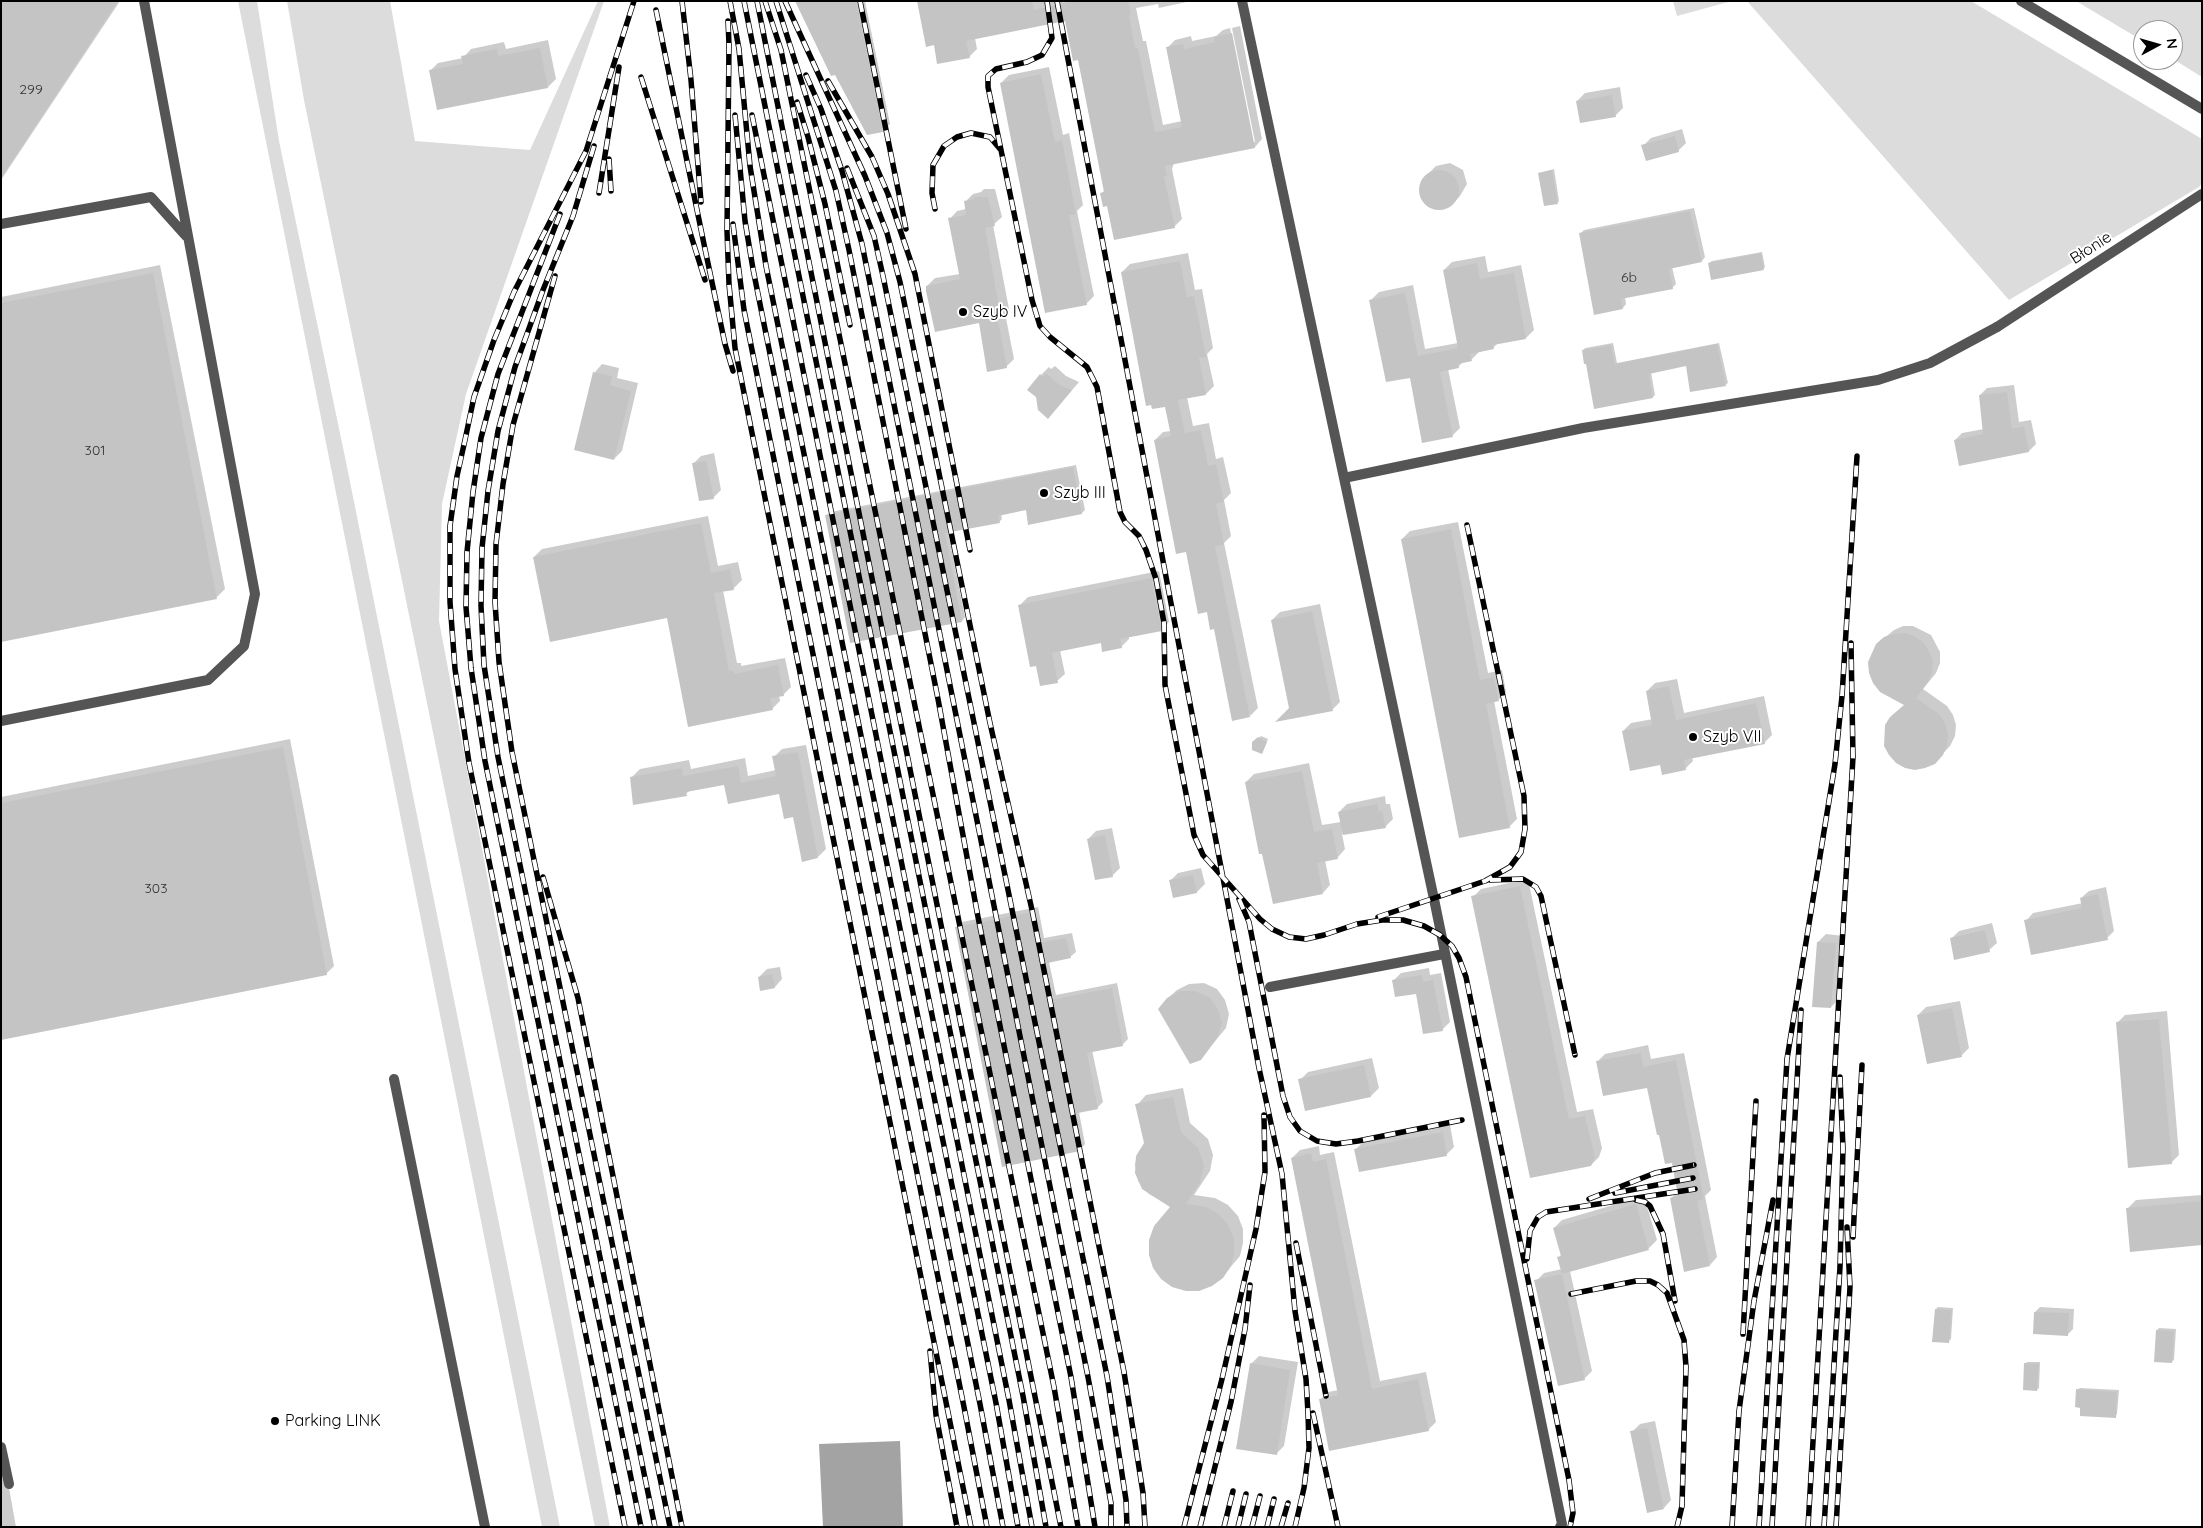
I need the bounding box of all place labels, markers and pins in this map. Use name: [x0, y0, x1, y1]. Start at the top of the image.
place label: Szyb IV: [973, 302, 1027, 322]
marker: Szyb IV: [957, 306, 969, 318]
place label: Szyb III: [1054, 483, 1106, 503]
marker: Szyb III: [1038, 487, 1050, 499]
place label: Szyb VII: [1703, 727, 1761, 747]
marker: Szyb VII: [1687, 731, 1699, 743]
place label: Parking LINK: [285, 1411, 381, 1431]
marker: Parking LINK: [269, 1415, 281, 1427]

